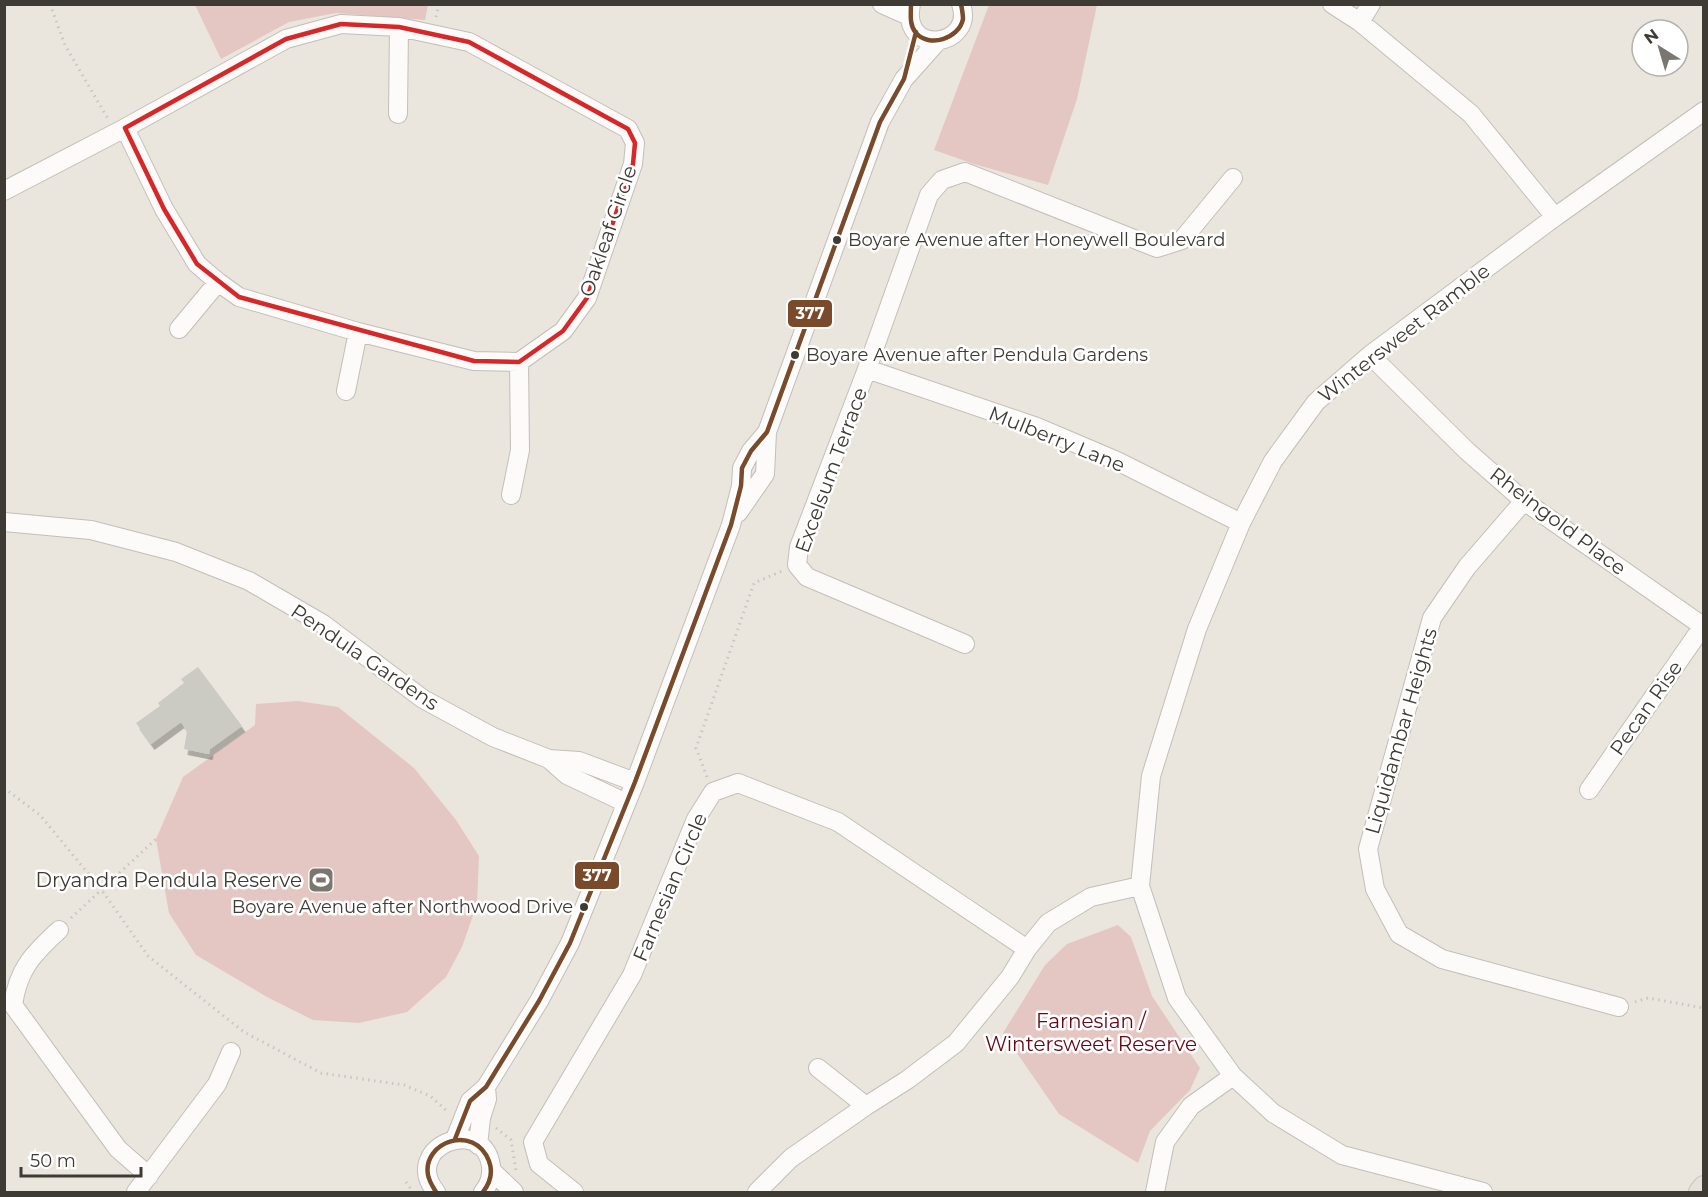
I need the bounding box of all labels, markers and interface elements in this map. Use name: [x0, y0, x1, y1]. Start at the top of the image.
north arrow: [1630, 18, 1690, 78]
text: N: [1640, 25, 1662, 48]
street label: Oakleaf Circle: [574, 162, 642, 300]
place label: Boyare Avenue after Honeywell Boulevard: [848, 229, 1225, 251]
marker: Boyare Avenue after Honeywell Boulevard: [831, 234, 843, 246]
street label: Wintersweet Ramble: [1313, 258, 1495, 408]
line badge: 377: [787, 299, 833, 328]
text: 377: [794, 304, 825, 323]
place label: Boyare Avenue after Pendula Gardens: [806, 344, 1148, 366]
marker: Boyare Avenue after Pendula Gardens: [789, 349, 801, 361]
street label: Excelsum Terrace: [790, 384, 872, 556]
street label: Mulberry Lane: [985, 401, 1129, 477]
street label: Rheingold Place: [1485, 462, 1631, 580]
street label: Pendula Gardens: [287, 599, 444, 715]
street label: Liquidambar Heights: [1360, 625, 1442, 837]
street label: Pecan Rise: [1605, 656, 1687, 760]
street label: Farnesian Circle: [628, 809, 712, 965]
line badge: 377: [574, 861, 620, 890]
sports icon: Dryandra Pendula Reserve: [306, 865, 336, 895]
text: 377: [581, 866, 612, 885]
place label: Dryandra Pendula Reserve: [36, 868, 302, 892]
place label: Boyare Avenue after Northwood Drive: [232, 896, 573, 918]
marker: Boyare Avenue after Northwood Drive: [578, 901, 590, 913]
park label: Farnesian / Wintersweet Reserve: [985, 1009, 1197, 1056]
scale bar: [21, 1140, 141, 1178]
text: 50 m: [30, 1150, 76, 1172]

